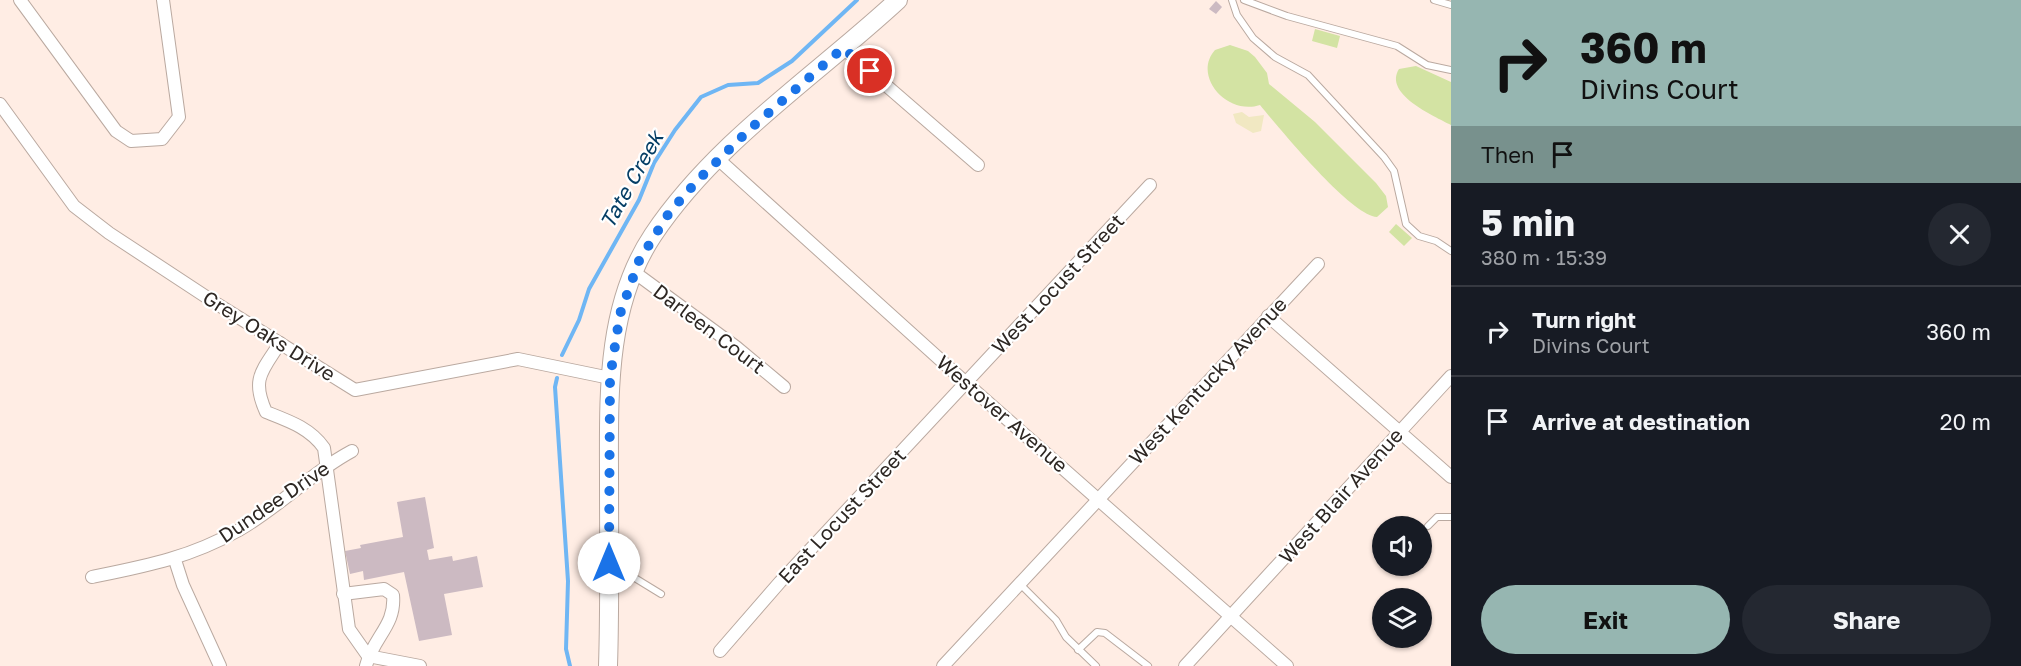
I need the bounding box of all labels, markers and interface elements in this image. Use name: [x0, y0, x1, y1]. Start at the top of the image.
text: 360 m: [1580, 22, 1707, 72]
icon: right: [1481, 24, 1559, 102]
pin: [844, 45, 895, 96]
icon: arrive: [853, 54, 886, 87]
text: Divins Court: [1580, 73, 1739, 105]
water label: Tate Creek: [594, 125, 669, 233]
icon: arrive: [1546, 138, 1579, 171]
text: Then: [1481, 141, 1534, 168]
text: 5 min: [1481, 201, 1575, 244]
button: close: [1928, 203, 1991, 266]
street label: West Locust Street: [986, 208, 1128, 358]
text: 380 m · 15:39: [1481, 245, 1607, 269]
street label: Darleen Court: [649, 278, 770, 378]
street label: Grey Oaks Drive: [199, 285, 340, 386]
street label: West Kentucky Avenue: [1123, 292, 1291, 469]
text: Turn right: [1532, 306, 1636, 333]
icon: right: [1481, 315, 1514, 348]
text: 360 m: [1926, 318, 1991, 345]
text: Divins Court: [1532, 333, 1650, 357]
street label: Westover Avenue: [932, 350, 1073, 477]
icon: arrive: [1481, 405, 1514, 438]
text: Arrive at destination: [1532, 408, 1750, 435]
text: 20 m: [1940, 408, 1991, 435]
street label: West Blair Avenue: [1273, 423, 1407, 568]
street label: East Locust Street: [773, 443, 910, 588]
street label: Dundee Drive: [213, 455, 333, 547]
map controls: [1372, 516, 1432, 648]
button: sound: [1372, 516, 1432, 576]
position arrow: [577, 531, 641, 595]
button: Exit: [1481, 585, 1730, 654]
button: Share: [1742, 585, 1991, 654]
button: layers: [1372, 588, 1432, 648]

